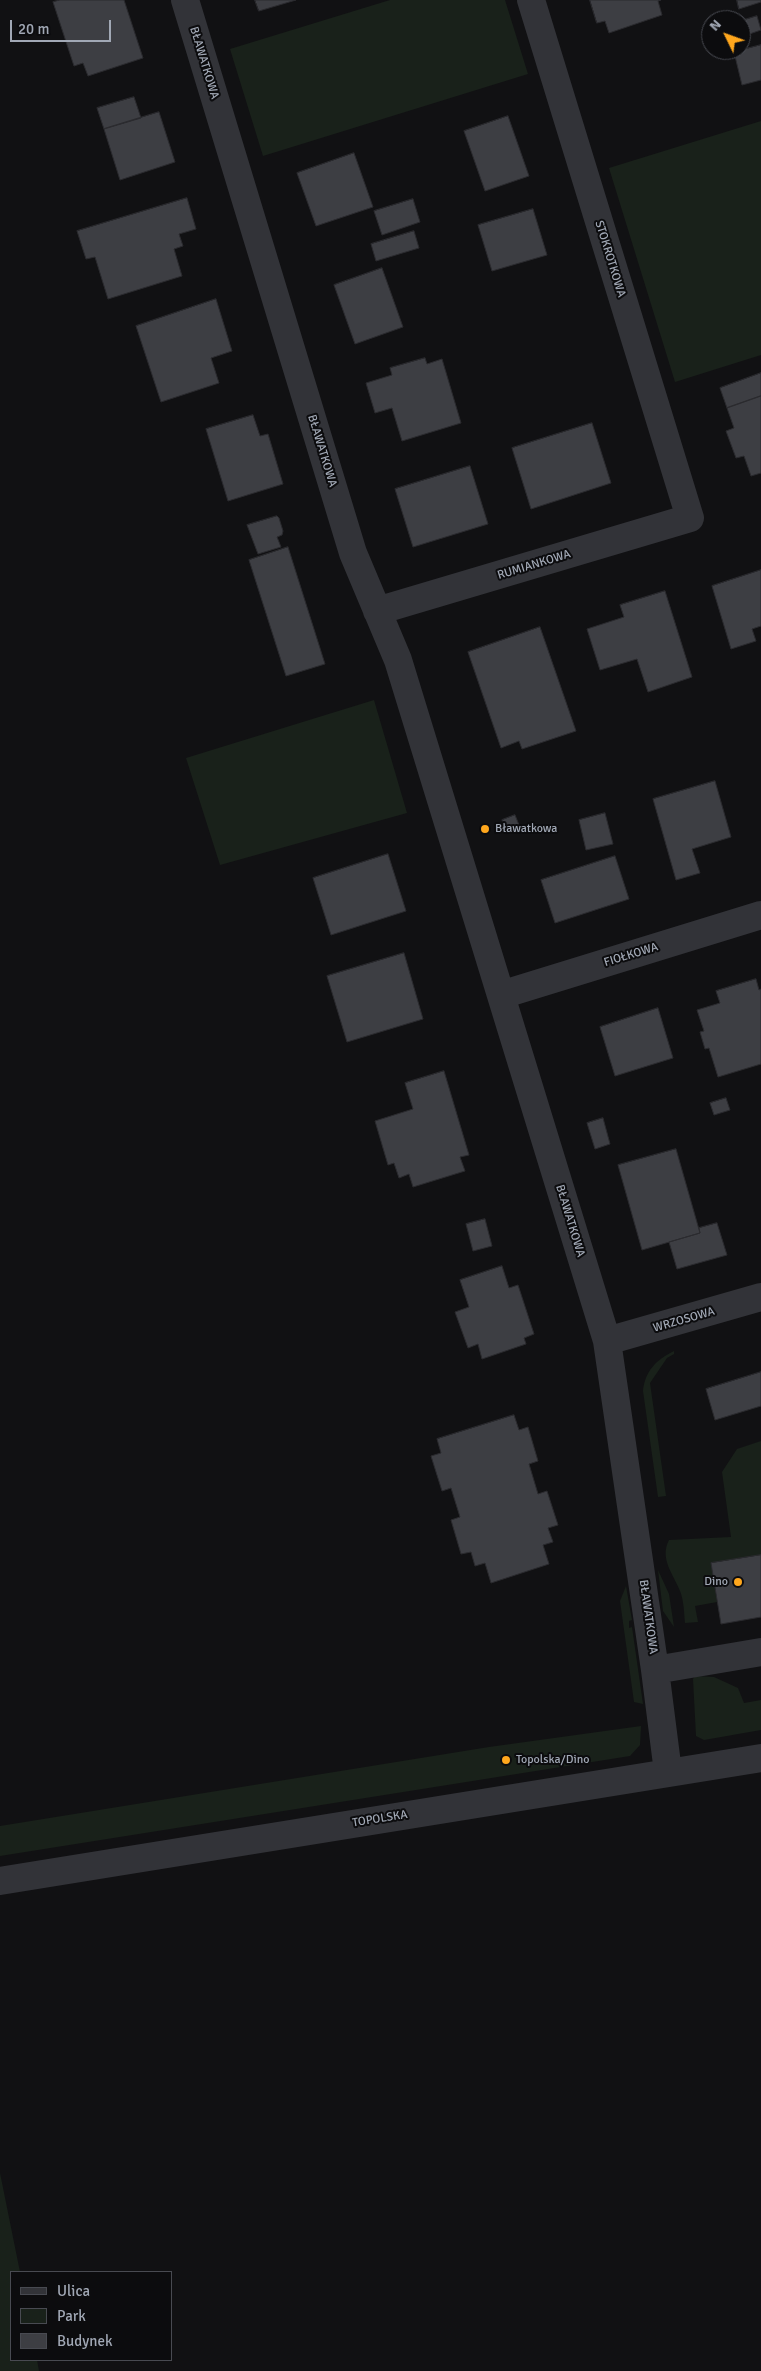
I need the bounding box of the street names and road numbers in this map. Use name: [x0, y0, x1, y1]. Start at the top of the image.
street label: BŁAWATKOWA: [186, 25, 222, 101]
street label: STOKROTKOWA: [591, 219, 629, 299]
street label: BŁAWATKOWA: [304, 413, 340, 489]
street label: RUMIANKOWA: [496, 547, 572, 583]
street label: FIOŁKOWA: [602, 940, 660, 970]
street label: BŁAWATKOWA: [552, 1183, 588, 1259]
street label: WRZOSOWA: [652, 1304, 716, 1336]
street label: BŁAWATKOWA: [636, 1579, 660, 1655]
street label: TOPOLSKA: [351, 1808, 409, 1830]

